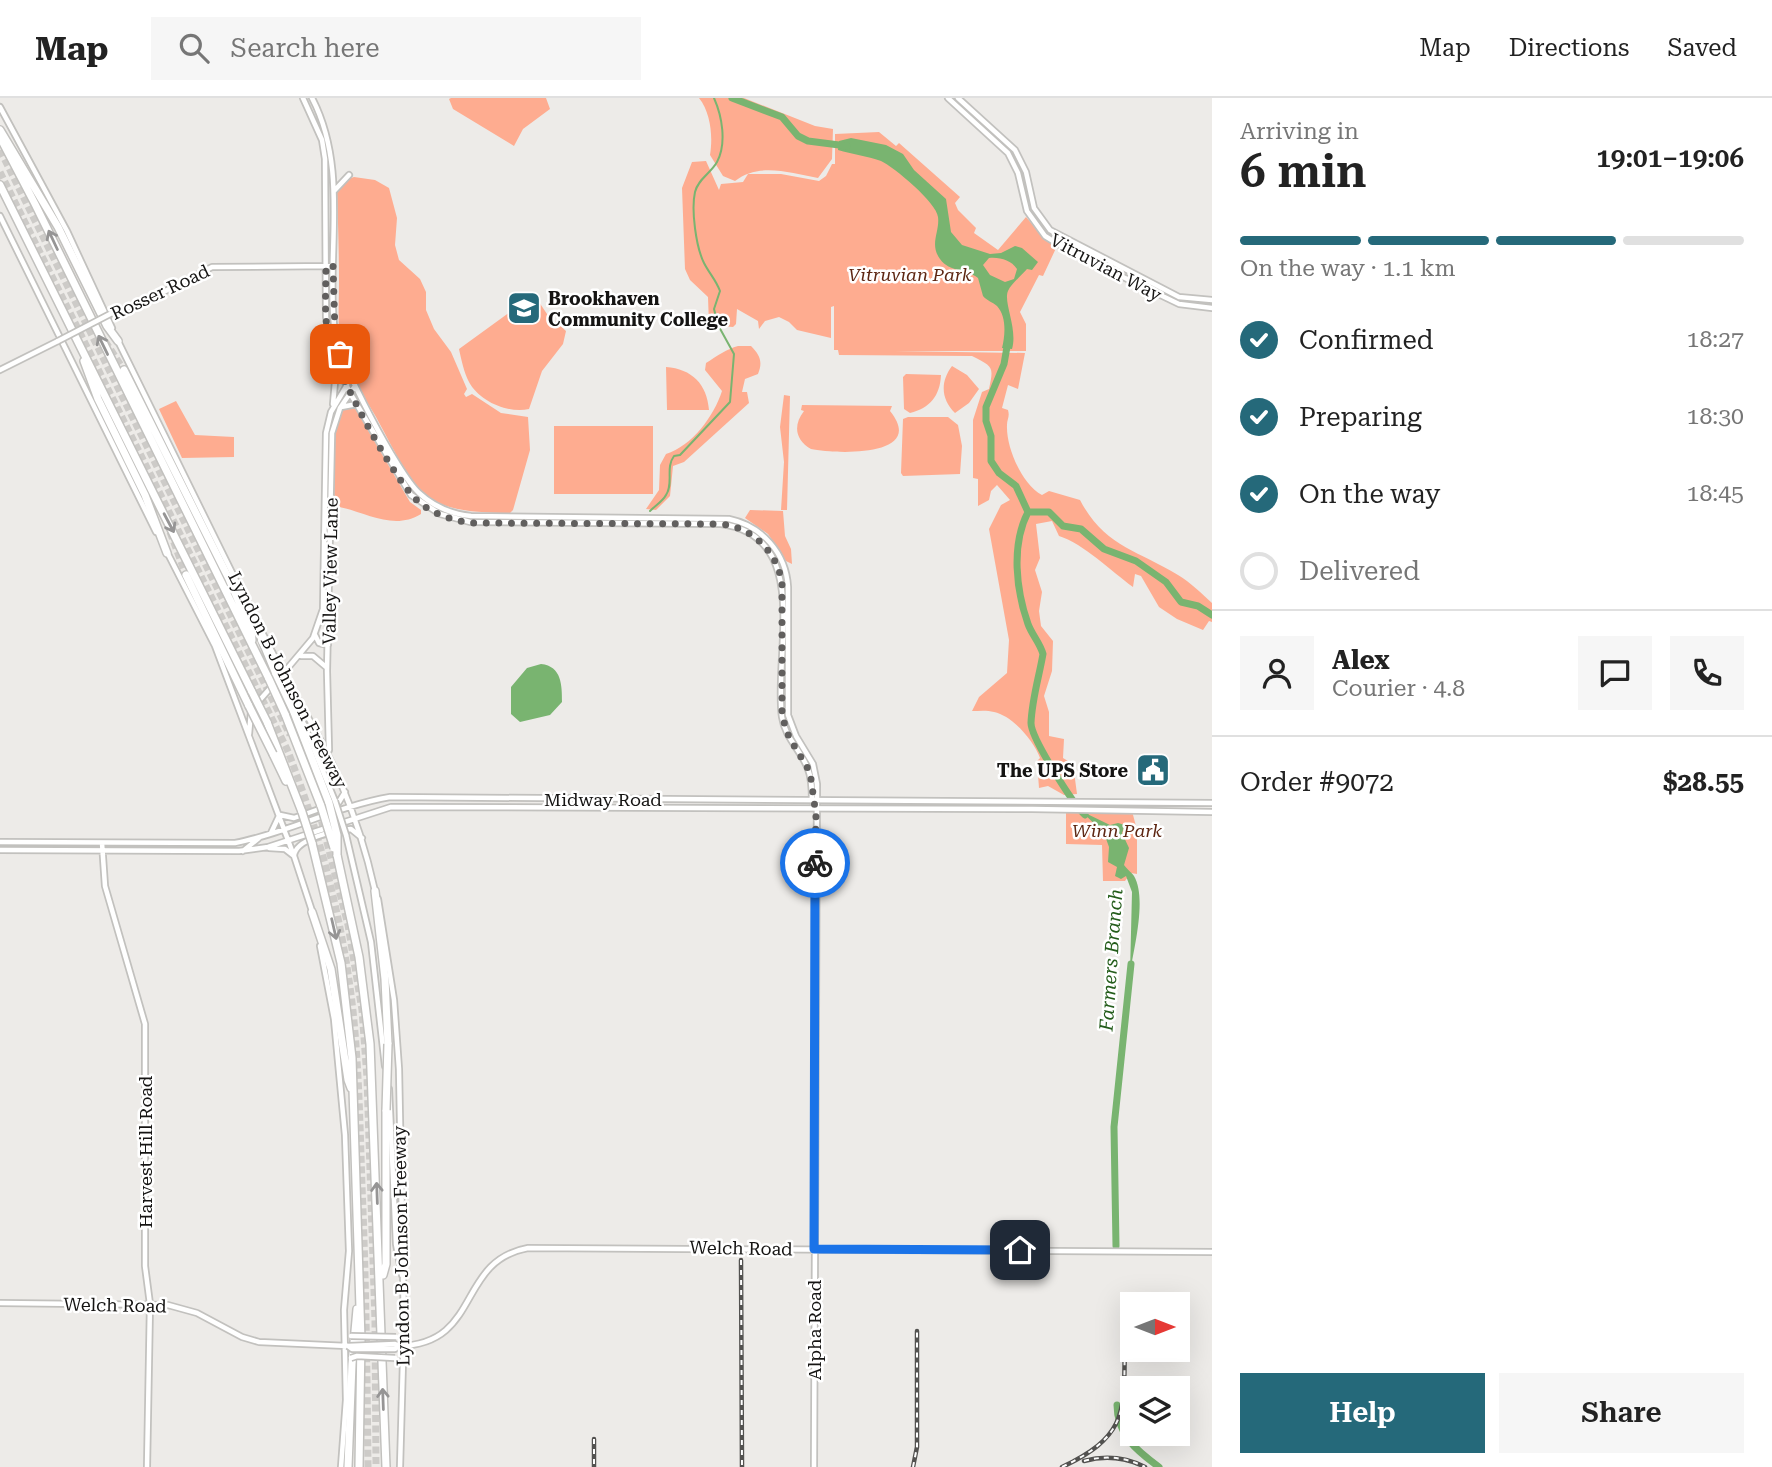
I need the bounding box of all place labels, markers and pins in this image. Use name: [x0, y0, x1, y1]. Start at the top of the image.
place label: Brookhaven Community College: [548, 288, 728, 330]
school or university icon: Brookhaven Community College: [505, 289, 543, 327]
pin: [310, 324, 370, 384]
public building icon: The UPS Store: [1134, 751, 1172, 789]
place label: The UPS Store: [997, 760, 1128, 781]
pin: [990, 1220, 1050, 1280]

